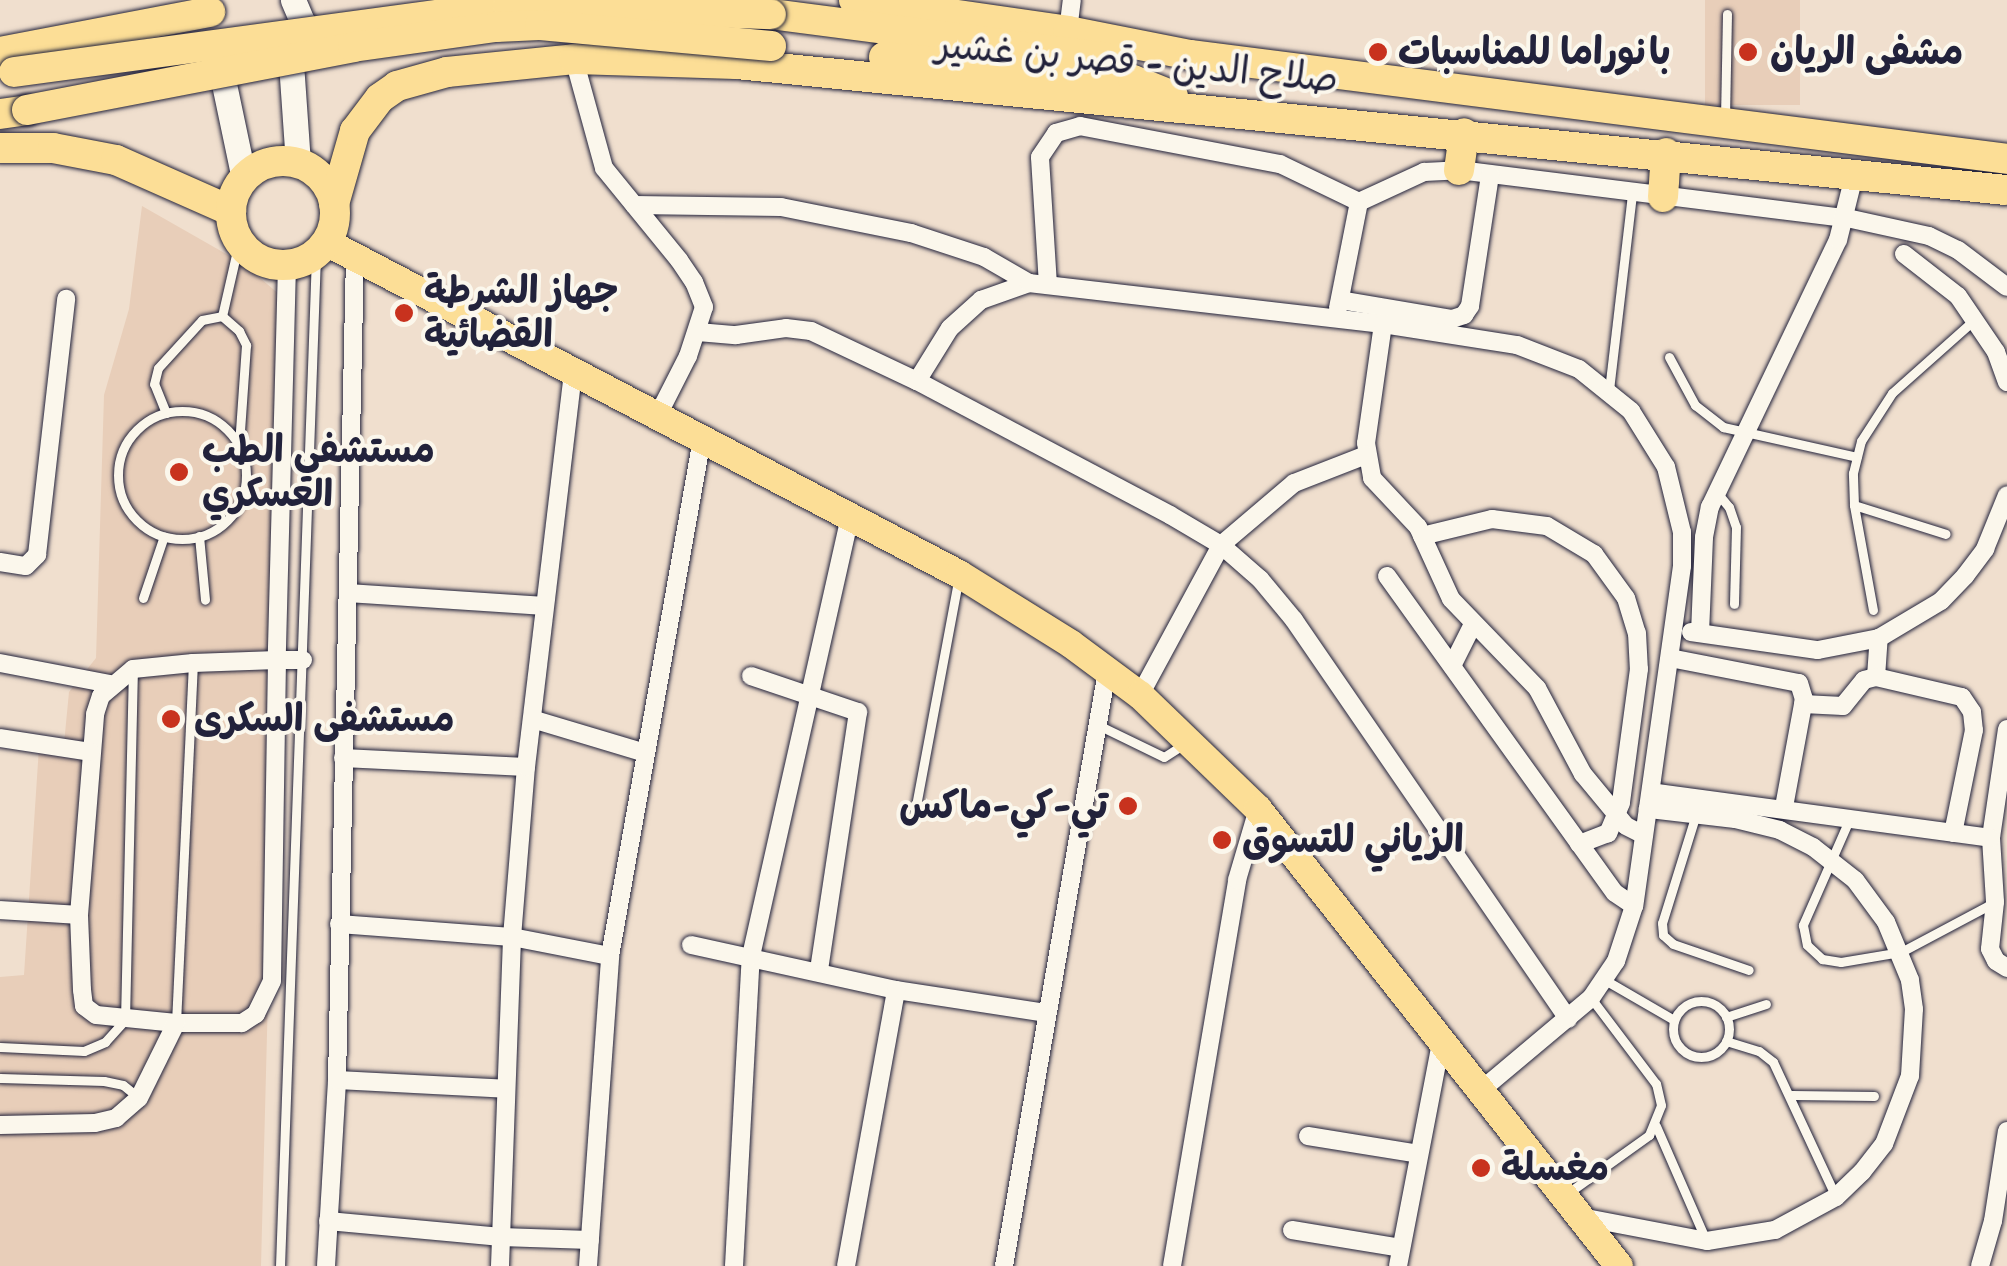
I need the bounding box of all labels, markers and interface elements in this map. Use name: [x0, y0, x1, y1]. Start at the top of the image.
street label: صلاح الدين - قصر بن غشير: [934, 22, 1340, 102]
place label: بانوراما للمناسبات: [1398, 29, 1671, 75]
place label: مشفى الريان: [1770, 29, 1963, 75]
marker: مشفى الريان: [1735, 39, 1761, 65]
marker: بانوراما للمناسبات: [1367, 41, 1389, 63]
place label: جهاز الشرطة القضائية: [424, 268, 618, 358]
marker: جهاز الشرطة القضائية: [393, 302, 415, 324]
place label: مستشفي الطب العسكري: [202, 427, 435, 516]
marker: مستشفي الطب العسكري: [166, 459, 192, 485]
place label: مستشفى السكرى: [194, 696, 455, 742]
marker: مستشفى السكرى: [158, 706, 184, 732]
place label: تي-كي-ماكس: [899, 783, 1108, 829]
marker: تي-كي-ماكس: [1117, 795, 1139, 817]
place label: الزياني للتسوق: [1242, 817, 1464, 863]
marker: الزياني للتسوق: [1211, 829, 1233, 851]
place label: مغسلة: [1501, 1145, 1609, 1191]
marker: مغسلة: [1470, 1157, 1492, 1179]

